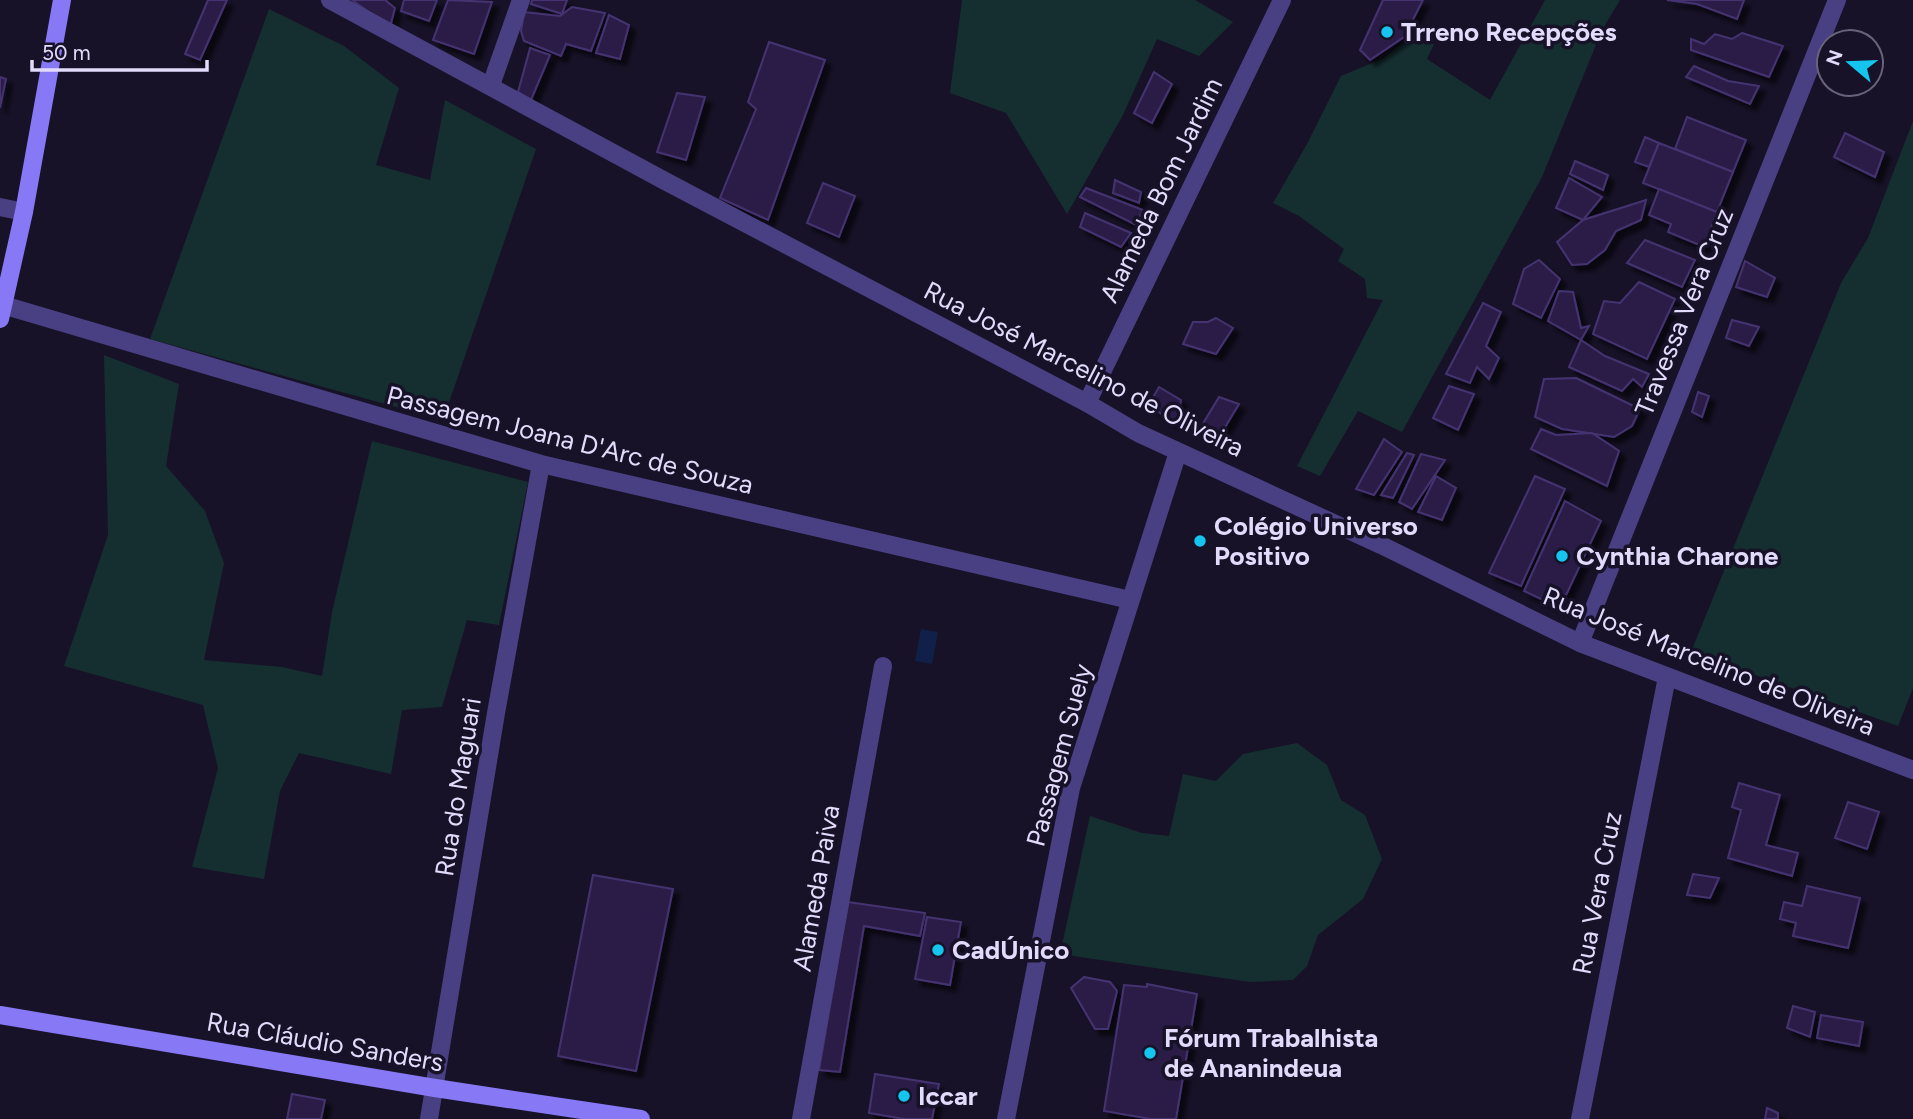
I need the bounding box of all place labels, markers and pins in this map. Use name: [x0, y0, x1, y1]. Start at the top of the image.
place label: Trreno Recepções: [1401, 16, 1617, 48]
marker: Trreno Recepções: [1379, 24, 1395, 40]
place label: Colégio Universo Positivo: [1214, 510, 1418, 572]
marker: Colégio Universo Positivo: [1192, 533, 1208, 549]
place label: Cynthia Charone: [1576, 540, 1778, 572]
marker: Cynthia Charone: [1554, 548, 1570, 564]
place label: CadÚnico: [952, 934, 1069, 966]
marker: CadÚnico: [930, 942, 946, 958]
place label: Fórum Trabalhista de Ananindeua: [1164, 1022, 1378, 1084]
marker: Fórum Trabalhista de Ananindeua: [1142, 1045, 1158, 1061]
place label: Iccar: [918, 1080, 978, 1112]
marker: Iccar: [896, 1088, 912, 1104]

